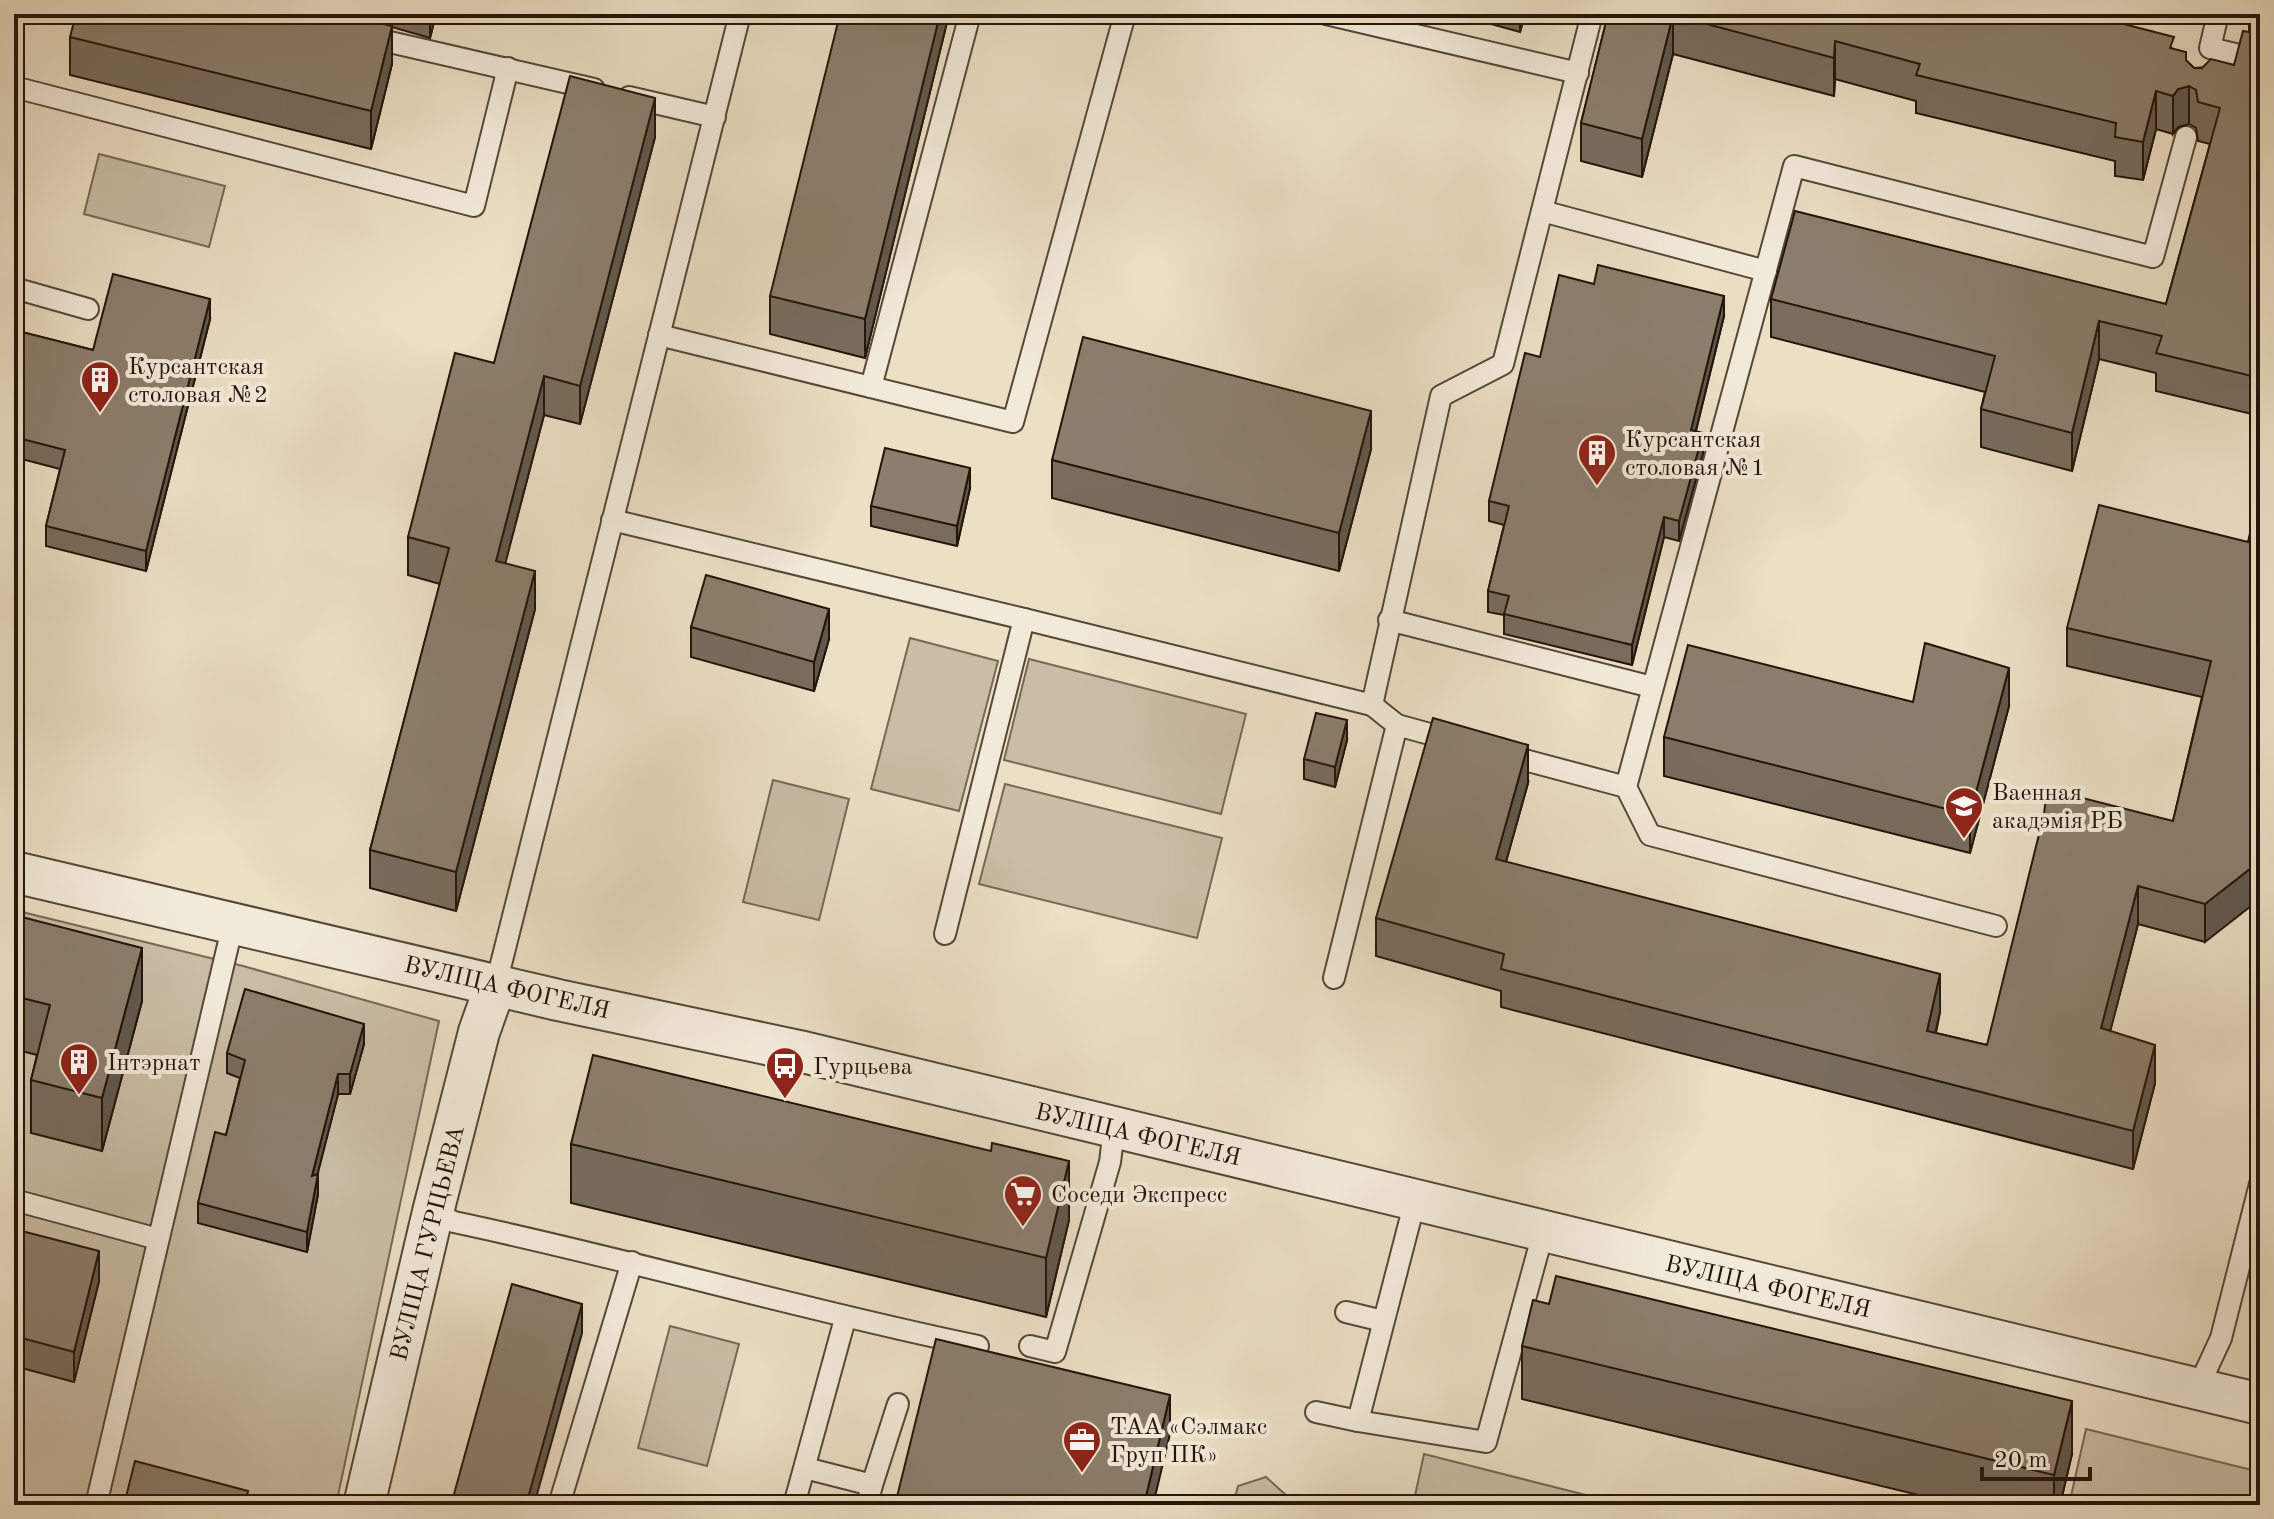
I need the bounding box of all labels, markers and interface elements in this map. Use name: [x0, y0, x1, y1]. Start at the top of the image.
place label: Курсантская столовая №2: [128, 356, 268, 408]
building icon: Курсантская столовая №2: [79, 359, 121, 414]
place label: Курсантская столовая №1: [1625, 429, 1765, 481]
building icon: Курсантская столовая №1: [1576, 432, 1618, 487]
place label: Ваенная акадэмія РБ: [1992, 782, 2123, 834]
school or university icon: Ваенная акадэмія РБ: [1943, 785, 1985, 840]
street label: ВУЛІЦА ФОГЕЛЯ: [401, 954, 612, 1024]
building icon: Інтэрнат: [58, 1041, 100, 1096]
bus stop icon: Гурцьева: [764, 1045, 806, 1100]
place label: Інтэрнат: [107, 1052, 200, 1076]
place label: Гурцьева: [813, 1056, 913, 1080]
street label: ВУЛІЦА ФОГЕЛЯ: [1032, 1101, 1243, 1171]
street label: ВУЛІЦА ГУРЦЬЕВА: [388, 1123, 470, 1364]
supermarket icon: Соседи Экспресс: [1002, 1173, 1044, 1228]
place label: Соседи Экспресс: [1051, 1184, 1227, 1208]
street label: ВУЛІЦА ФОГЕЛЯ: [1662, 1253, 1873, 1323]
place label: ТАА «Сэлмакс Груп ПК»: [1110, 1416, 1267, 1468]
office icon: ТАА «Сэлмакс Груп ПК»: [1061, 1419, 1103, 1474]
scale bar: [1982, 1431, 2090, 1481]
text: 20 m: [1994, 1449, 2048, 1473]

